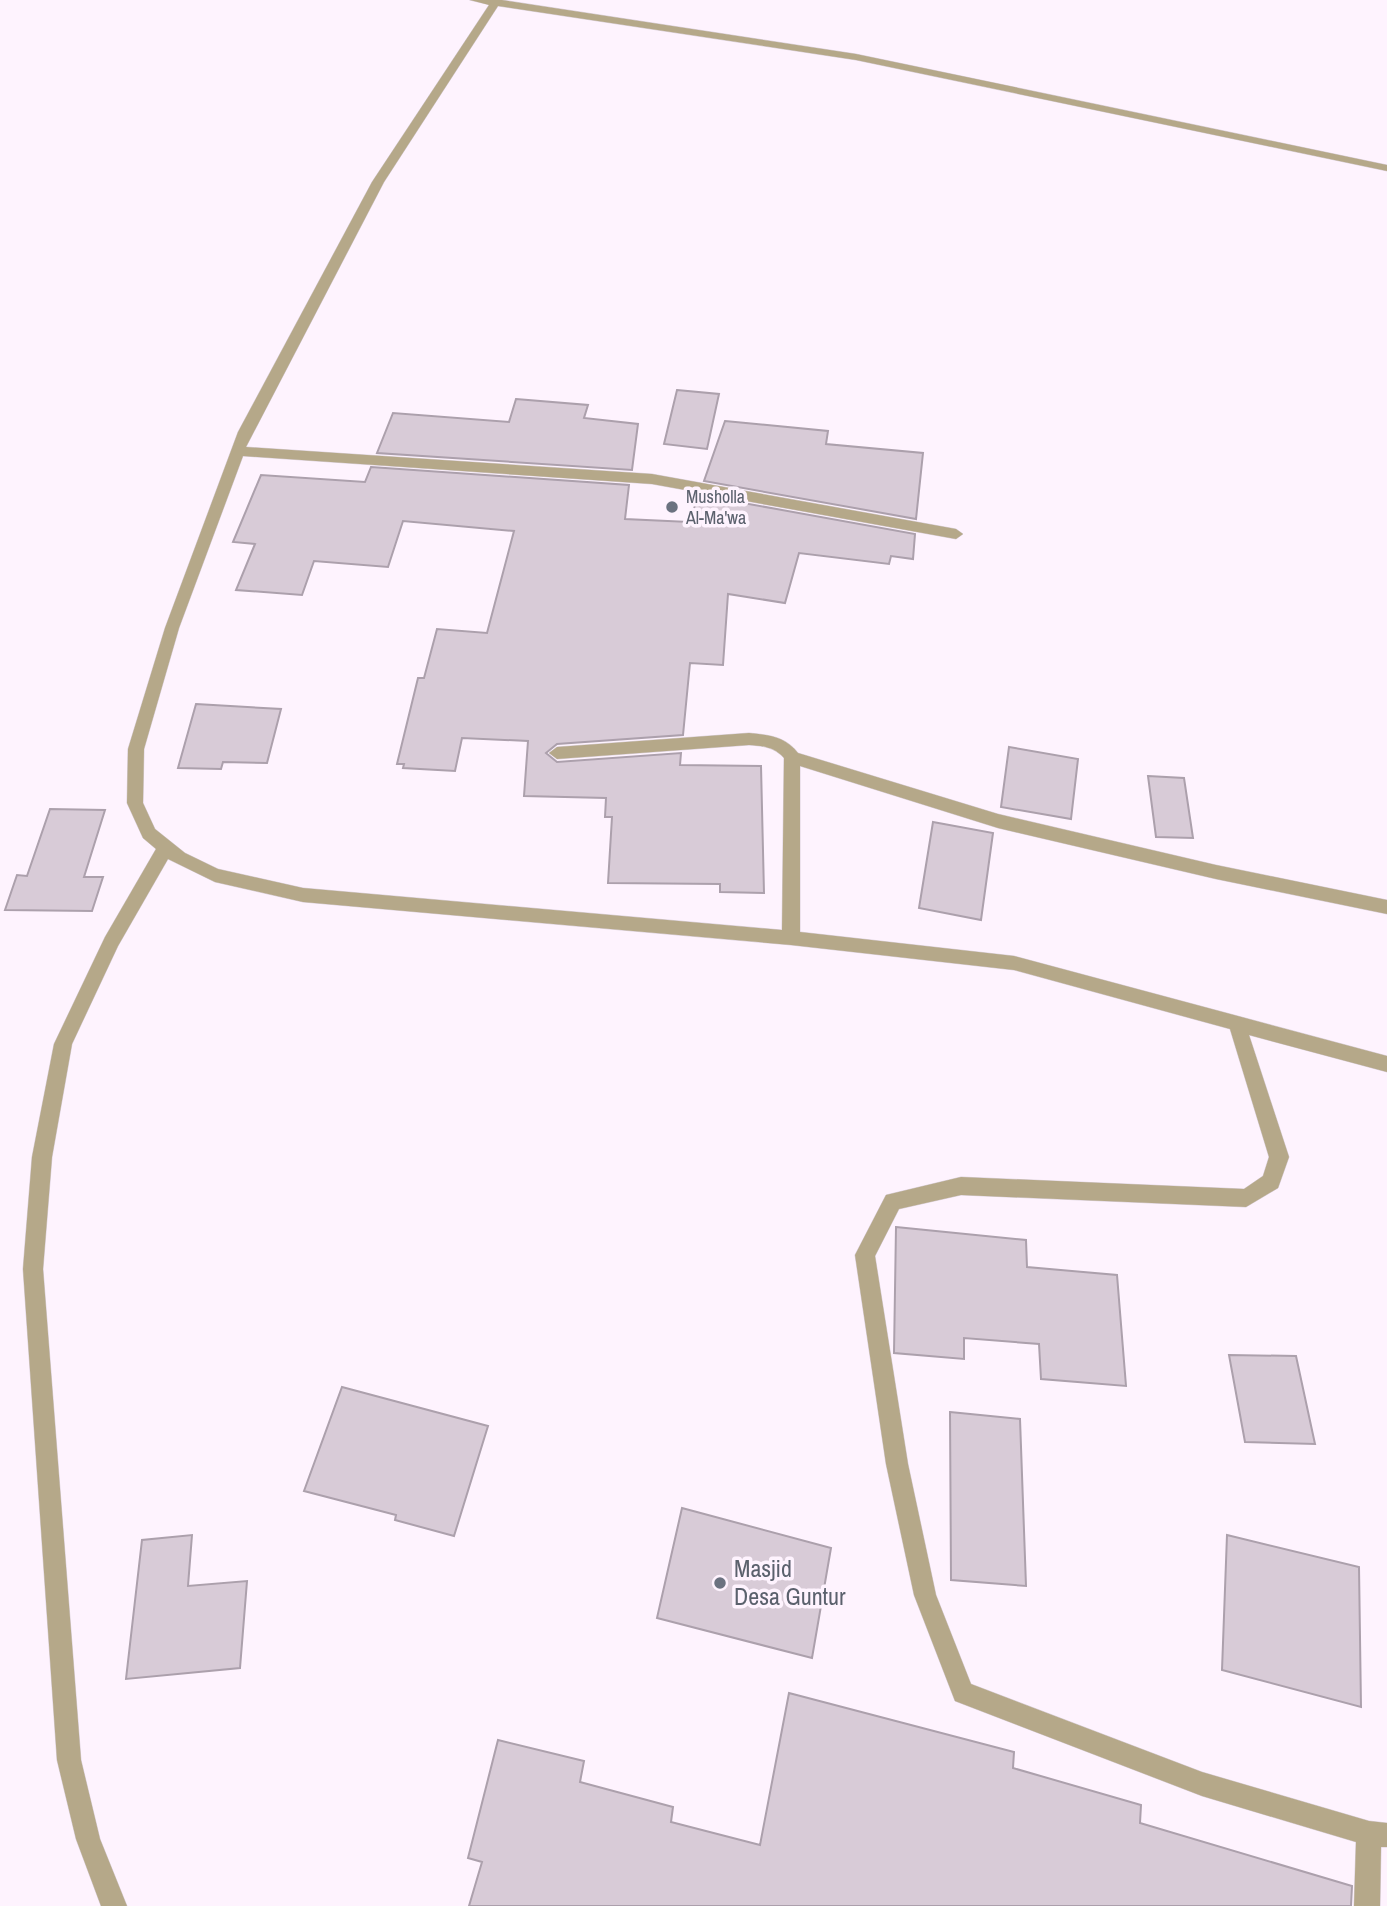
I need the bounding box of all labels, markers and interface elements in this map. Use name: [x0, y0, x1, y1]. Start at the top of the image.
place label: Musholla Al-Ma'wa: [685, 484, 746, 530]
marker: Musholla Al-Ma'wa: [664, 499, 680, 515]
place label: Masjid Desa Guntur: [734, 1552, 846, 1612]
marker: Masjid Desa Guntur: [712, 1575, 728, 1591]

